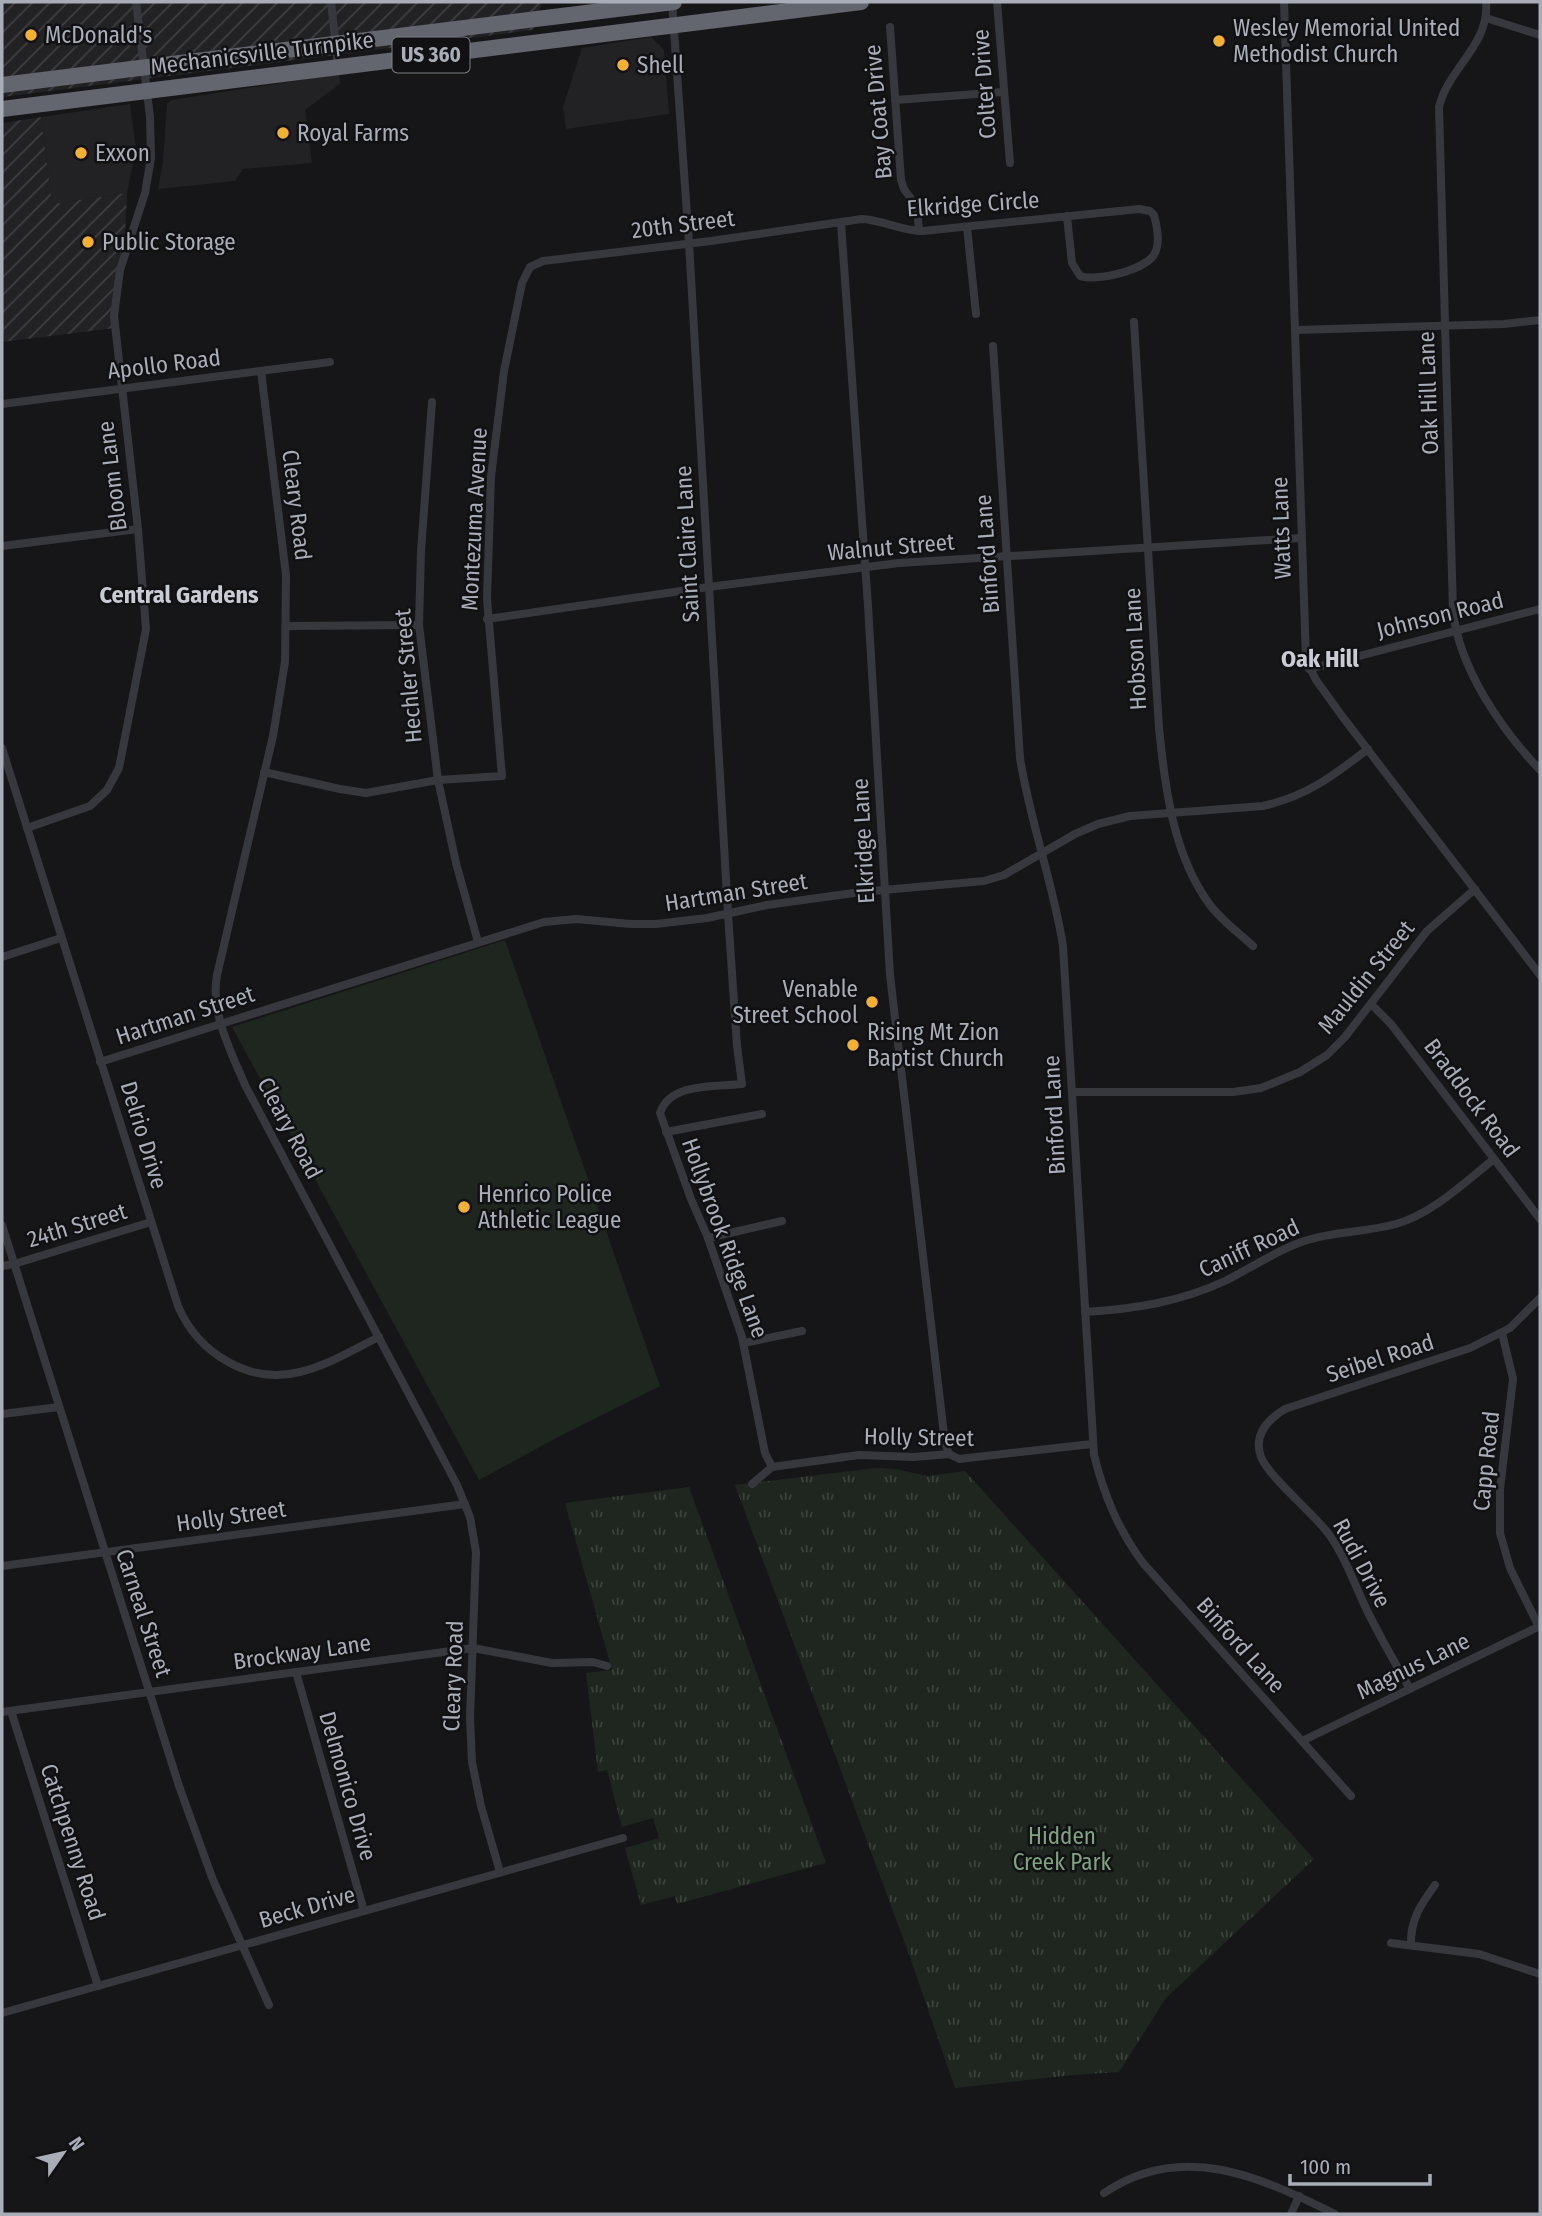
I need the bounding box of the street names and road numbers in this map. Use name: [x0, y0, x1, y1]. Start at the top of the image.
street label: Mechanicsville Turnpike: [149, 25, 375, 81]
street label: Colter Drive: [966, 28, 1002, 140]
road number: US 360: [392, 38, 470, 72]
street label: Bay Coat Drive: [858, 43, 898, 181]
street label: Elkridge Circle: [906, 185, 1040, 223]
street label: 20th Street: [630, 204, 737, 244]
street label: Oak Hill Lane: [1412, 331, 1444, 455]
street label: Apollo Road: [106, 343, 222, 385]
street label: Bloom Lane: [91, 419, 133, 533]
street label: Montezuma Avenue: [455, 427, 493, 611]
street label: Cleary Road: [276, 448, 318, 562]
street label: Saint Claire Lane: [669, 465, 705, 623]
street label: Watts Lane: [1265, 476, 1297, 580]
street label: Binford Lane: [969, 494, 1005, 614]
street label: Walnut Street: [826, 527, 956, 566]
street label: Johnson Road: [1374, 586, 1506, 644]
street label: Hobson Lane: [1118, 587, 1152, 711]
street label: Hechler Street: [388, 607, 428, 744]
street label: Elkridge Lane: [846, 778, 880, 904]
street label: Hartman Street: [663, 867, 810, 917]
street label: Mauldin Street: [1312, 914, 1421, 1039]
street label: Hartman Street: [112, 979, 258, 1051]
street label: Braddock Road: [1418, 1033, 1526, 1163]
street label: Binford Lane: [1037, 1055, 1071, 1175]
street label: Cleary Road: [252, 1072, 328, 1184]
street label: Delrio Drive: [114, 1078, 174, 1192]
street label: Hollybrook Ridge Lane: [676, 1134, 774, 1342]
street label: 24th Street: [24, 1196, 131, 1253]
street label: Caniff Road: [1194, 1213, 1304, 1283]
street label: Seibel Road: [1323, 1327, 1437, 1389]
street label: Capp Road: [1467, 1410, 1505, 1512]
street label: Holly Street: [864, 1422, 975, 1452]
street label: Holly Street: [175, 1494, 288, 1538]
street label: Rudi Drive: [1327, 1514, 1397, 1612]
street label: Carneal Street: [110, 1545, 178, 1681]
street label: Binford Lane: [1191, 1591, 1291, 1699]
street label: Cleary Road: [437, 1620, 469, 1732]
street label: Magnus Lane: [1352, 1627, 1474, 1705]
street label: Brockway Lane: [231, 1628, 373, 1676]
street label: Delmonico Drive: [313, 1708, 383, 1864]
street label: Catchpenny Road: [35, 1760, 111, 1924]
street label: Beck Drive: [256, 1880, 358, 1934]

